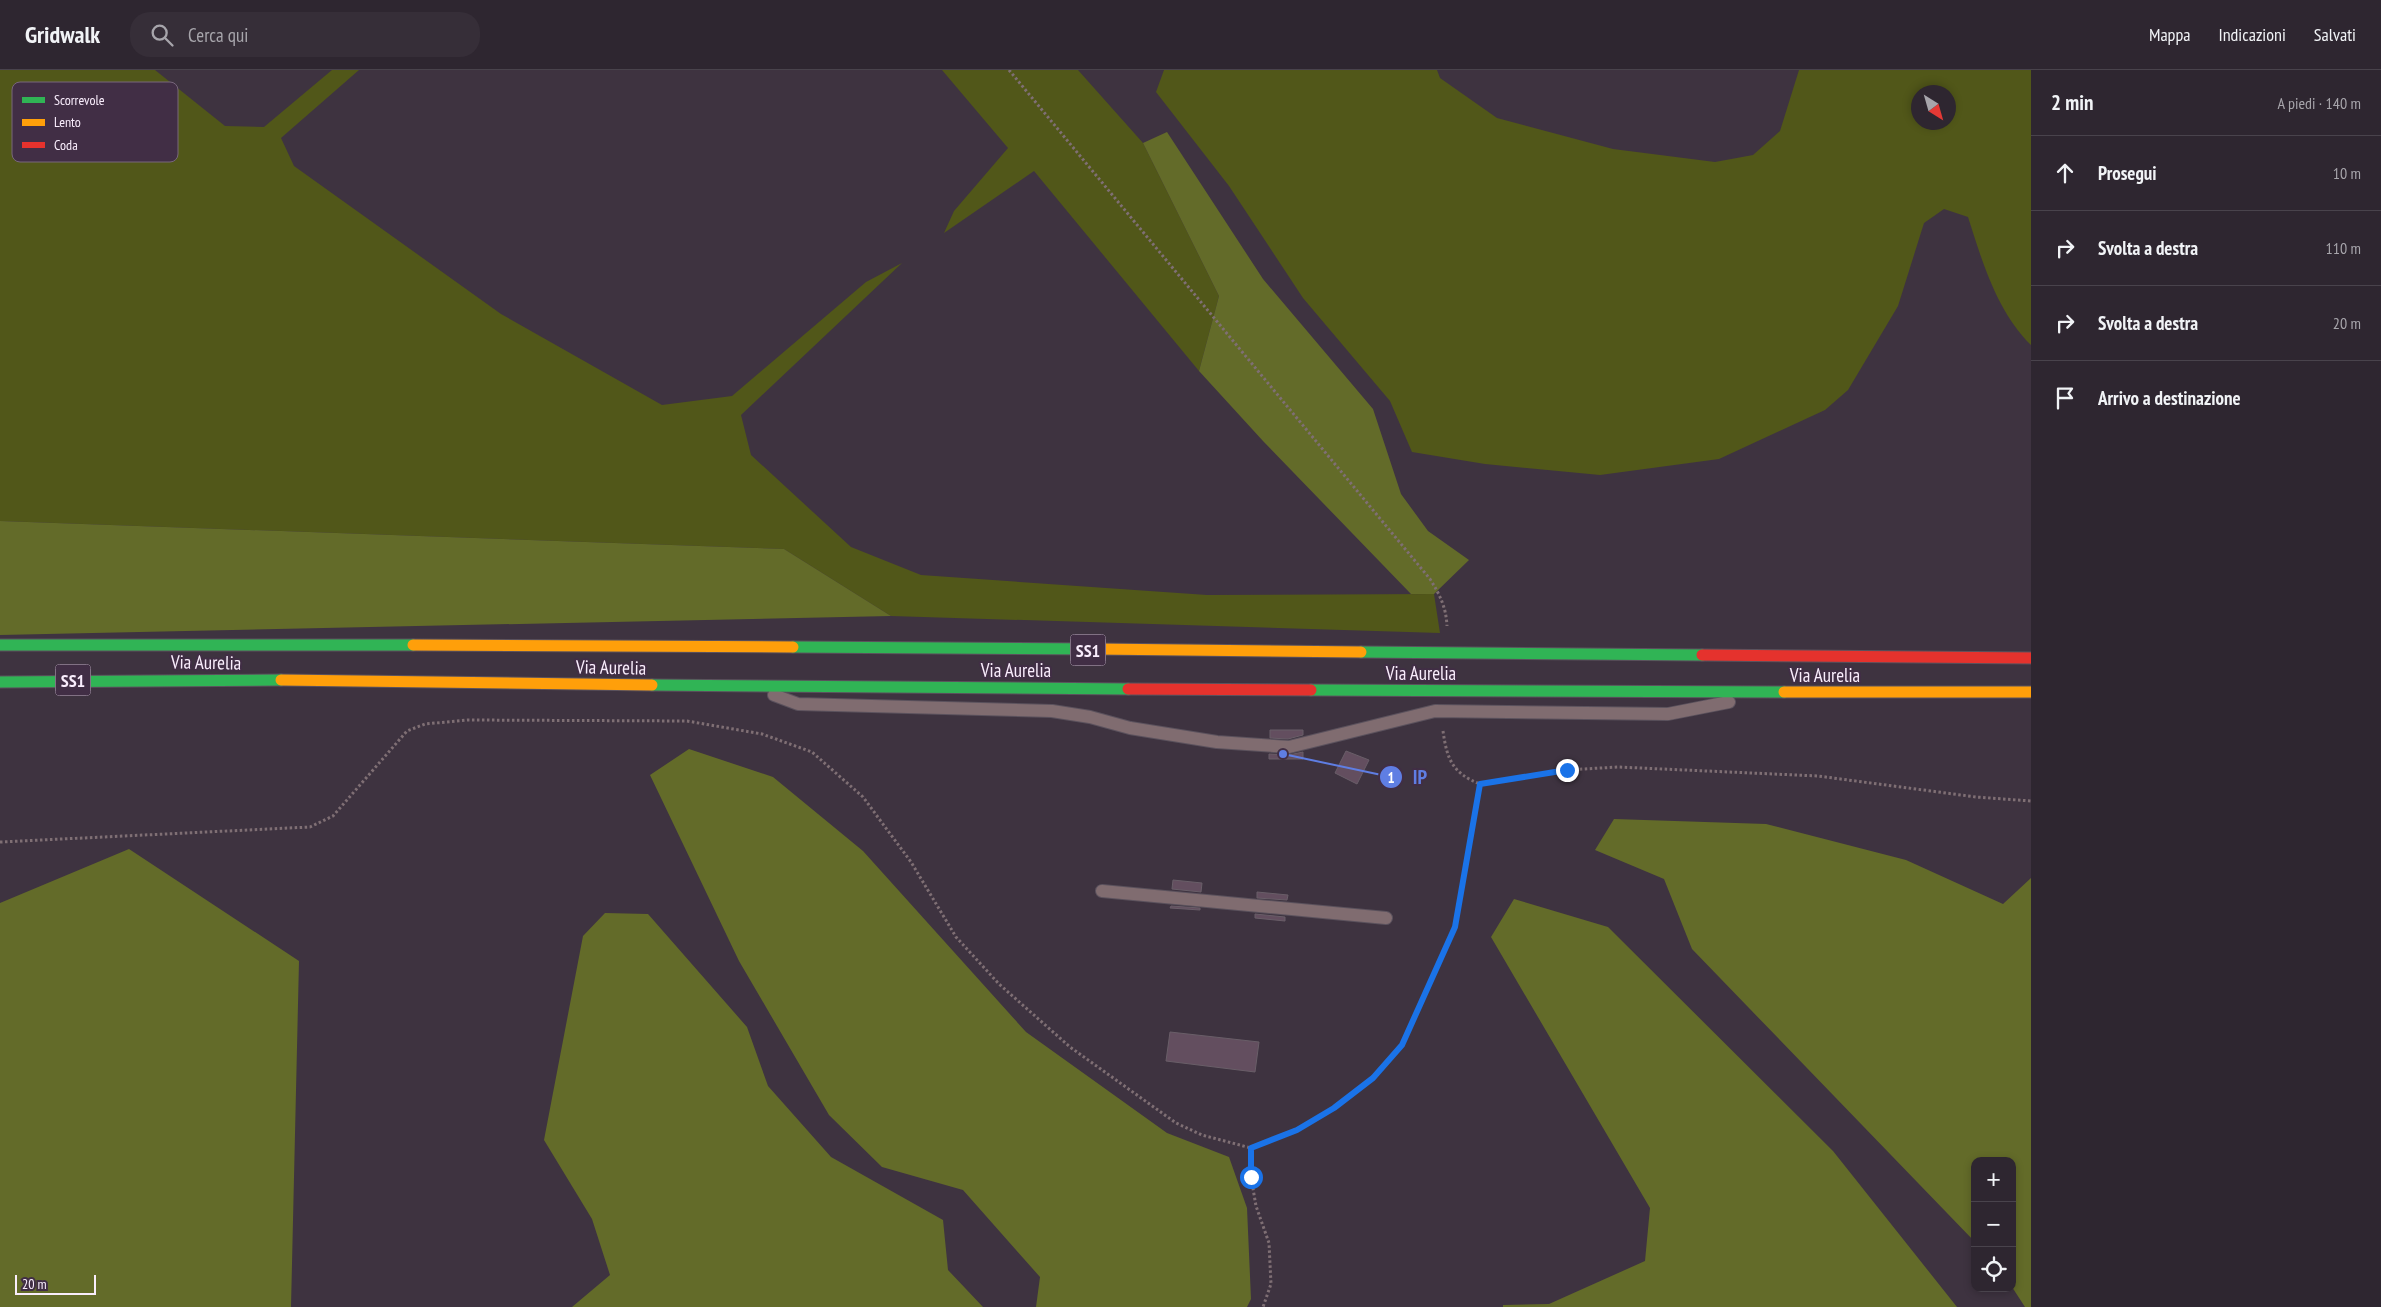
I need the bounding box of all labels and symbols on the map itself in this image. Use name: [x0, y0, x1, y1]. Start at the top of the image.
legend: [12, 82, 178, 162]
north arrow: [1911, 85, 1956, 130]
text: Scorrevole: [54, 91, 105, 109]
text: Lento: [54, 113, 81, 131]
text: Coda: [54, 136, 78, 154]
road number: SS1: [1070, 634, 1106, 666]
street label: Via Aurelia: [170, 649, 241, 675]
street label: Via Aurelia: [575, 654, 646, 680]
street label: Via Aurelia: [980, 658, 1051, 682]
street label: Via Aurelia: [1385, 661, 1456, 685]
street label: Via Aurelia: [1789, 663, 1860, 687]
road number: SS1: [56, 664, 90, 696]
route end: [1556, 759, 1579, 782]
callout: IP: [1378, 760, 1437, 795]
text: IP: [1413, 764, 1428, 790]
text: 1: [1387, 768, 1395, 787]
route start: [1240, 1166, 1263, 1189]
scale bar: [15, 1272, 96, 1295]

